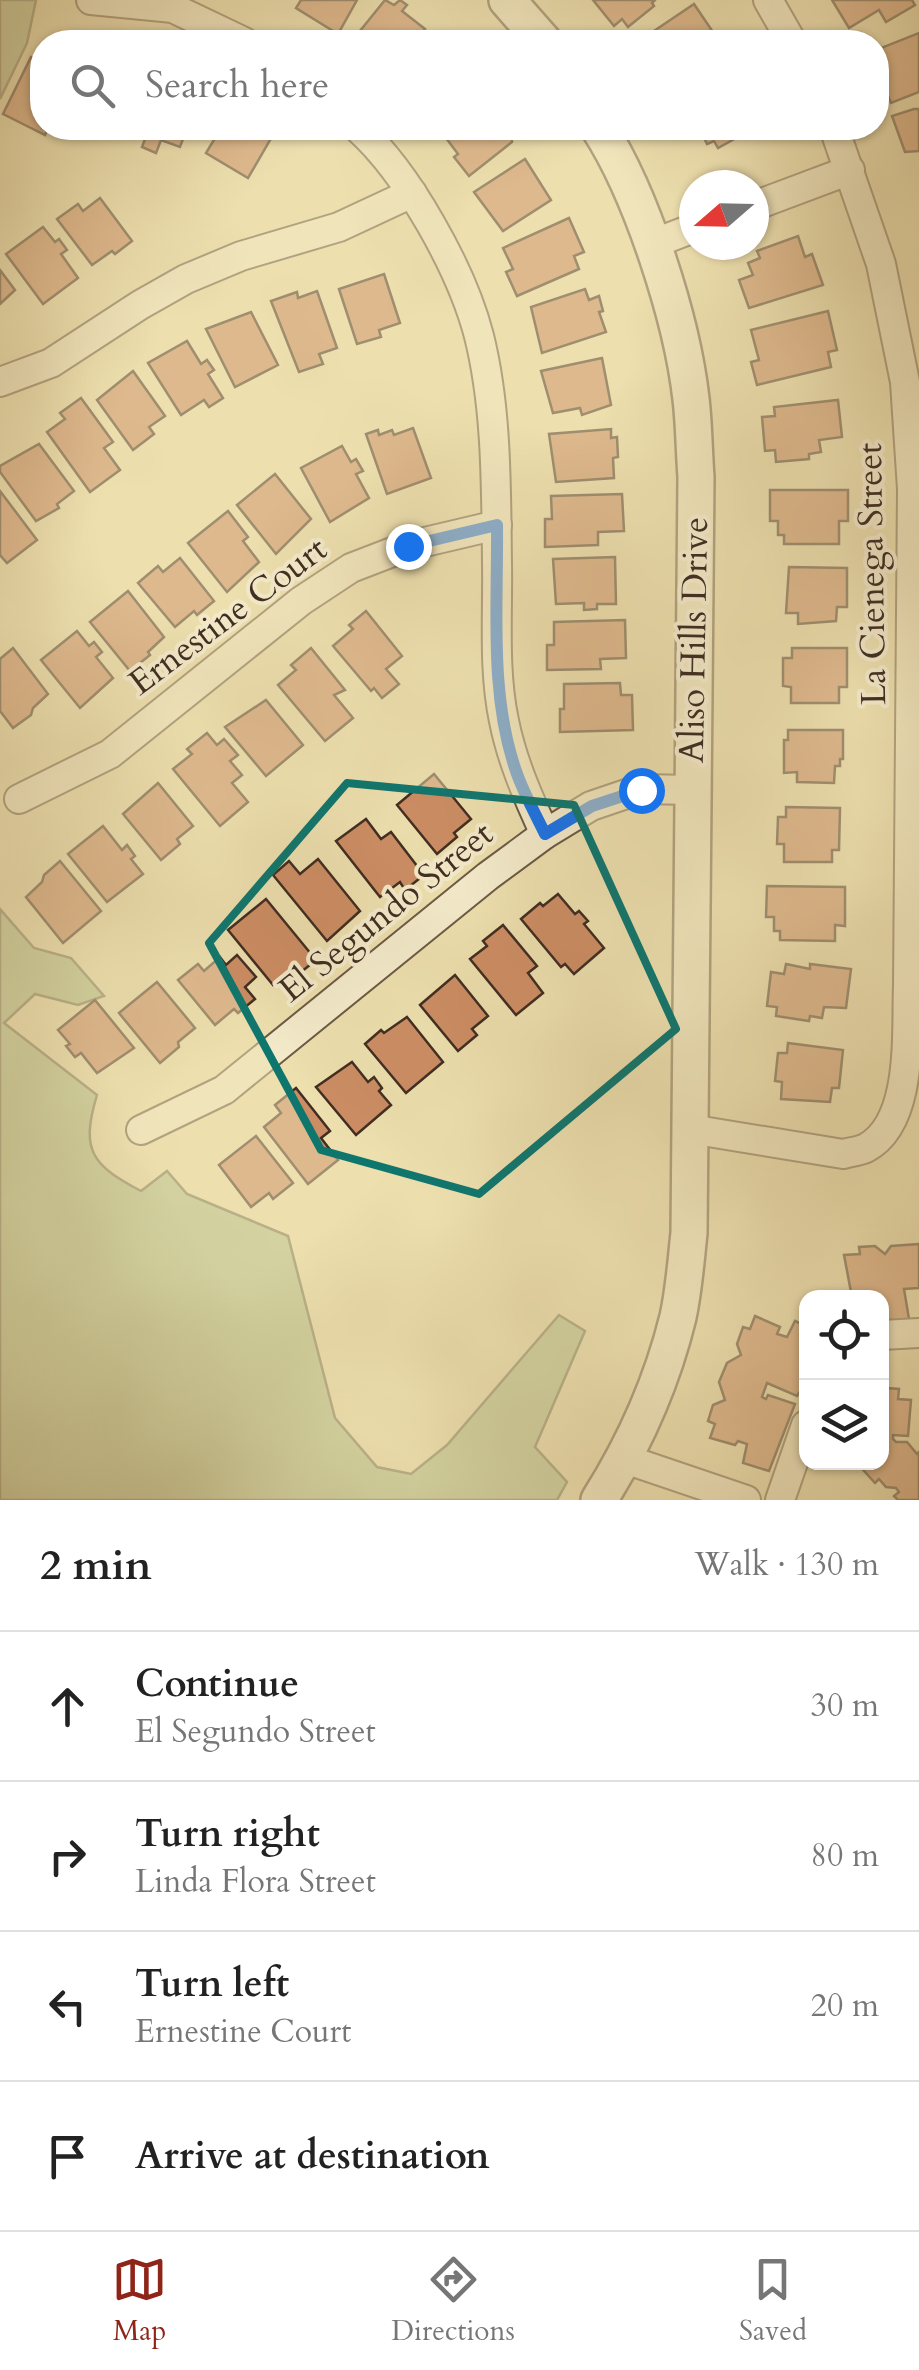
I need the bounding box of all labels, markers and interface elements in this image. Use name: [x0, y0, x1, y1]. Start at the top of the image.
search box: [30, 30, 889, 140]
icon: search: [65, 58, 120, 113]
text: Search here: [145, 59, 329, 111]
north arrow: [679, 170, 769, 260]
street label: La Cienega Street: [846, 442, 898, 706]
street label: Aliso Hills Drive: [668, 516, 720, 764]
route end: [386, 524, 432, 570]
street label: Ernestine Court: [119, 526, 337, 706]
route start: [619, 768, 665, 814]
street label: El Segundo Street: [269, 811, 503, 1013]
map controls: [799, 1290, 889, 1470]
button: locate: [799, 1290, 889, 1380]
button: layers: [799, 1380, 889, 1470]
text: 2 min: [40, 1537, 152, 1594]
text: Walk · 130 m: [694, 1543, 879, 1587]
text: Continue: [135, 1658, 299, 1710]
icon: ahead: [40, 1679, 95, 1734]
text: 30 m: [811, 1684, 879, 1728]
text: El Segundo Street: [135, 1710, 376, 1754]
text: Turn right: [135, 1808, 320, 1860]
icon: right: [40, 1829, 95, 1884]
text: 80 m: [811, 1834, 879, 1878]
text: Linda Flora Street: [135, 1860, 376, 1904]
text: Turn left: [135, 1958, 289, 2010]
icon: left: [40, 1979, 95, 2034]
text: 20 m: [811, 1984, 879, 2028]
text: Ernestine Court: [135, 2010, 351, 2054]
icon: arrive: [40, 2129, 95, 2184]
text: Arrive at destination: [135, 2130, 490, 2182]
tab: Map: [112, 2252, 167, 2350]
tab: Directions: [391, 2252, 515, 2350]
tab: Saved: [739, 2252, 807, 2350]

